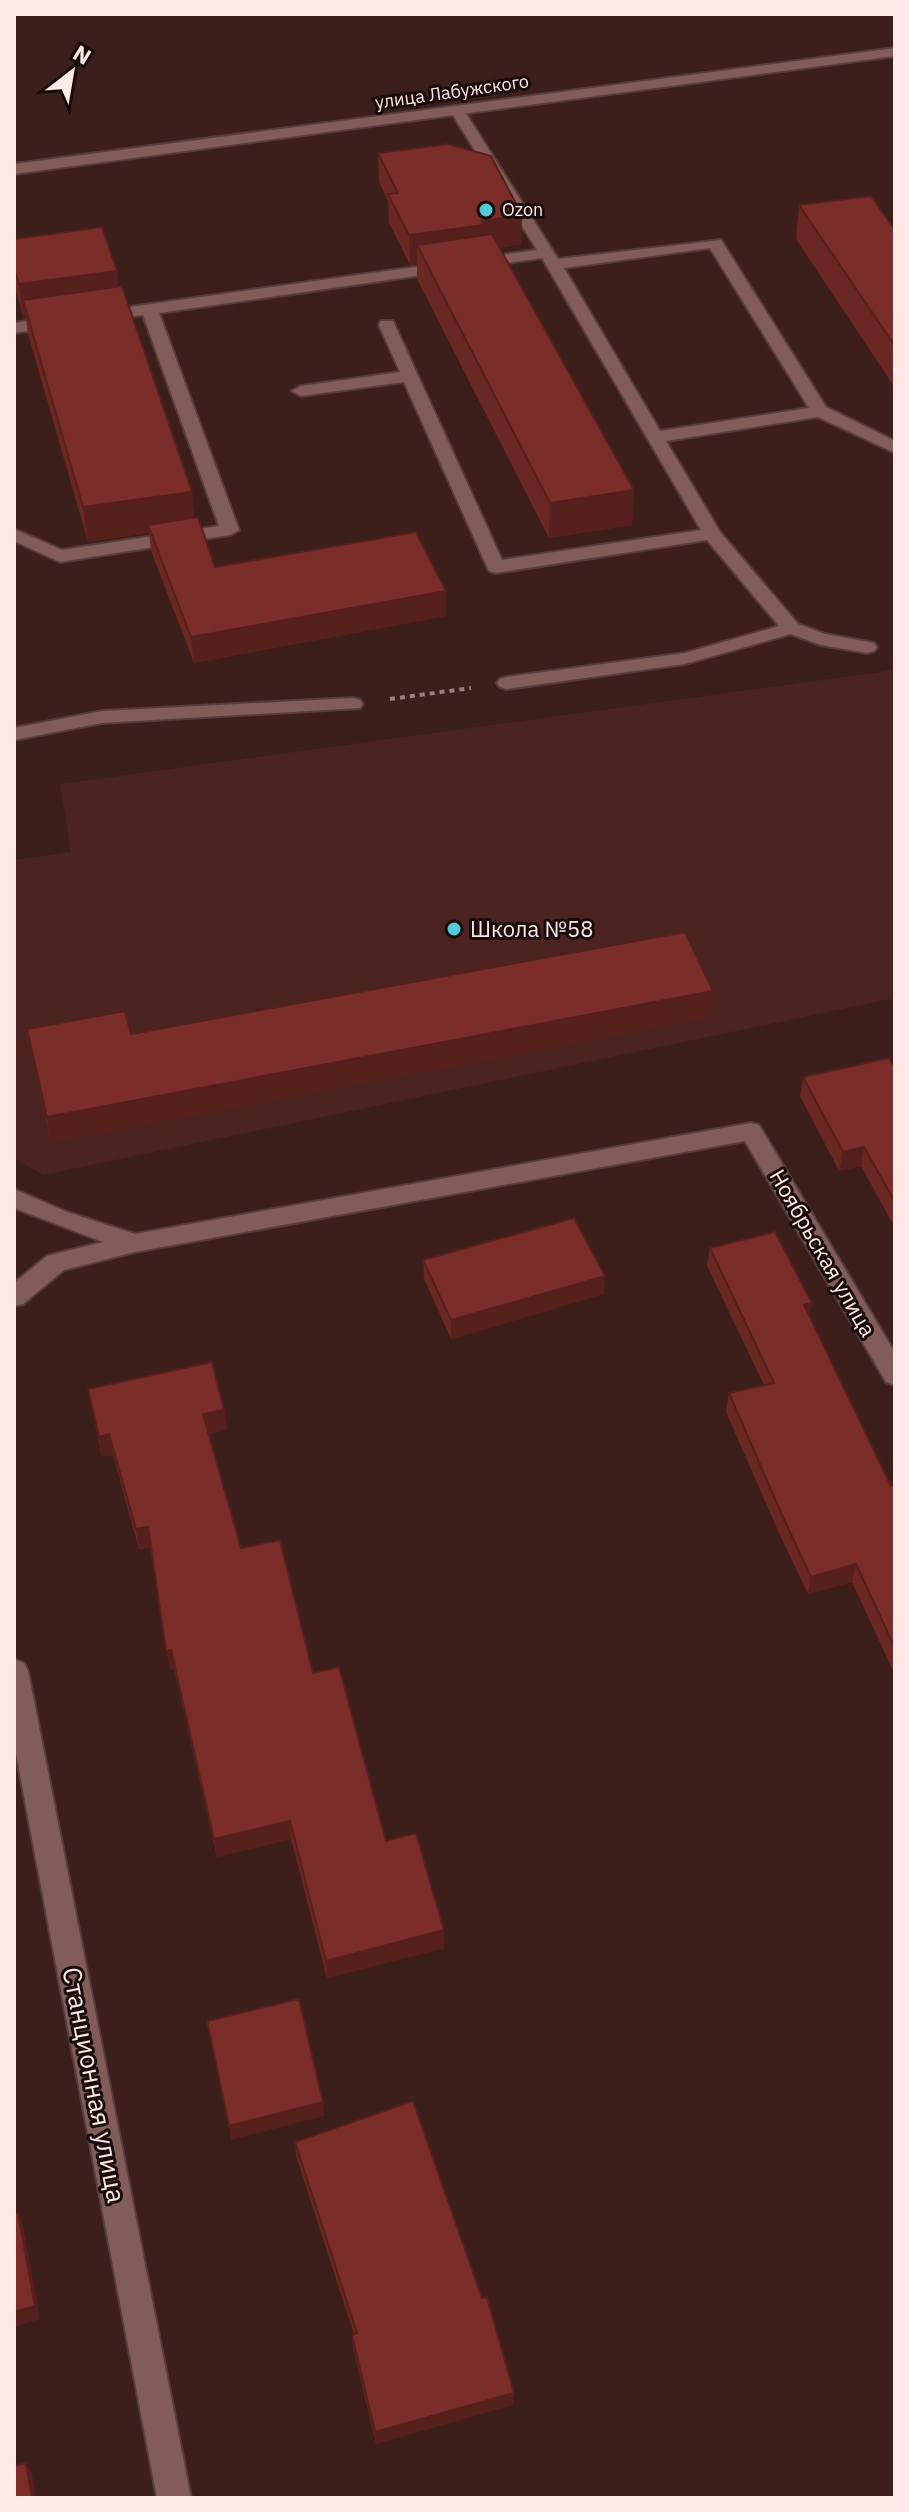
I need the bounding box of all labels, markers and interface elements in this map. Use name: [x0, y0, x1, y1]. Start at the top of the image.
north arrow: [32, 32, 112, 112]
text: N: [68, 38, 97, 71]
street label: улица Лабужского: [374, 69, 530, 114]
place label: Ozon: [502, 198, 543, 221]
marker: Ozon: [477, 201, 495, 219]
place label: Школа №58: [470, 914, 593, 943]
marker: Школа №58: [445, 920, 463, 938]
street label: Ноябрьская улица: [764, 1164, 883, 1342]
street label: Станционная улица: [55, 1964, 135, 2206]

